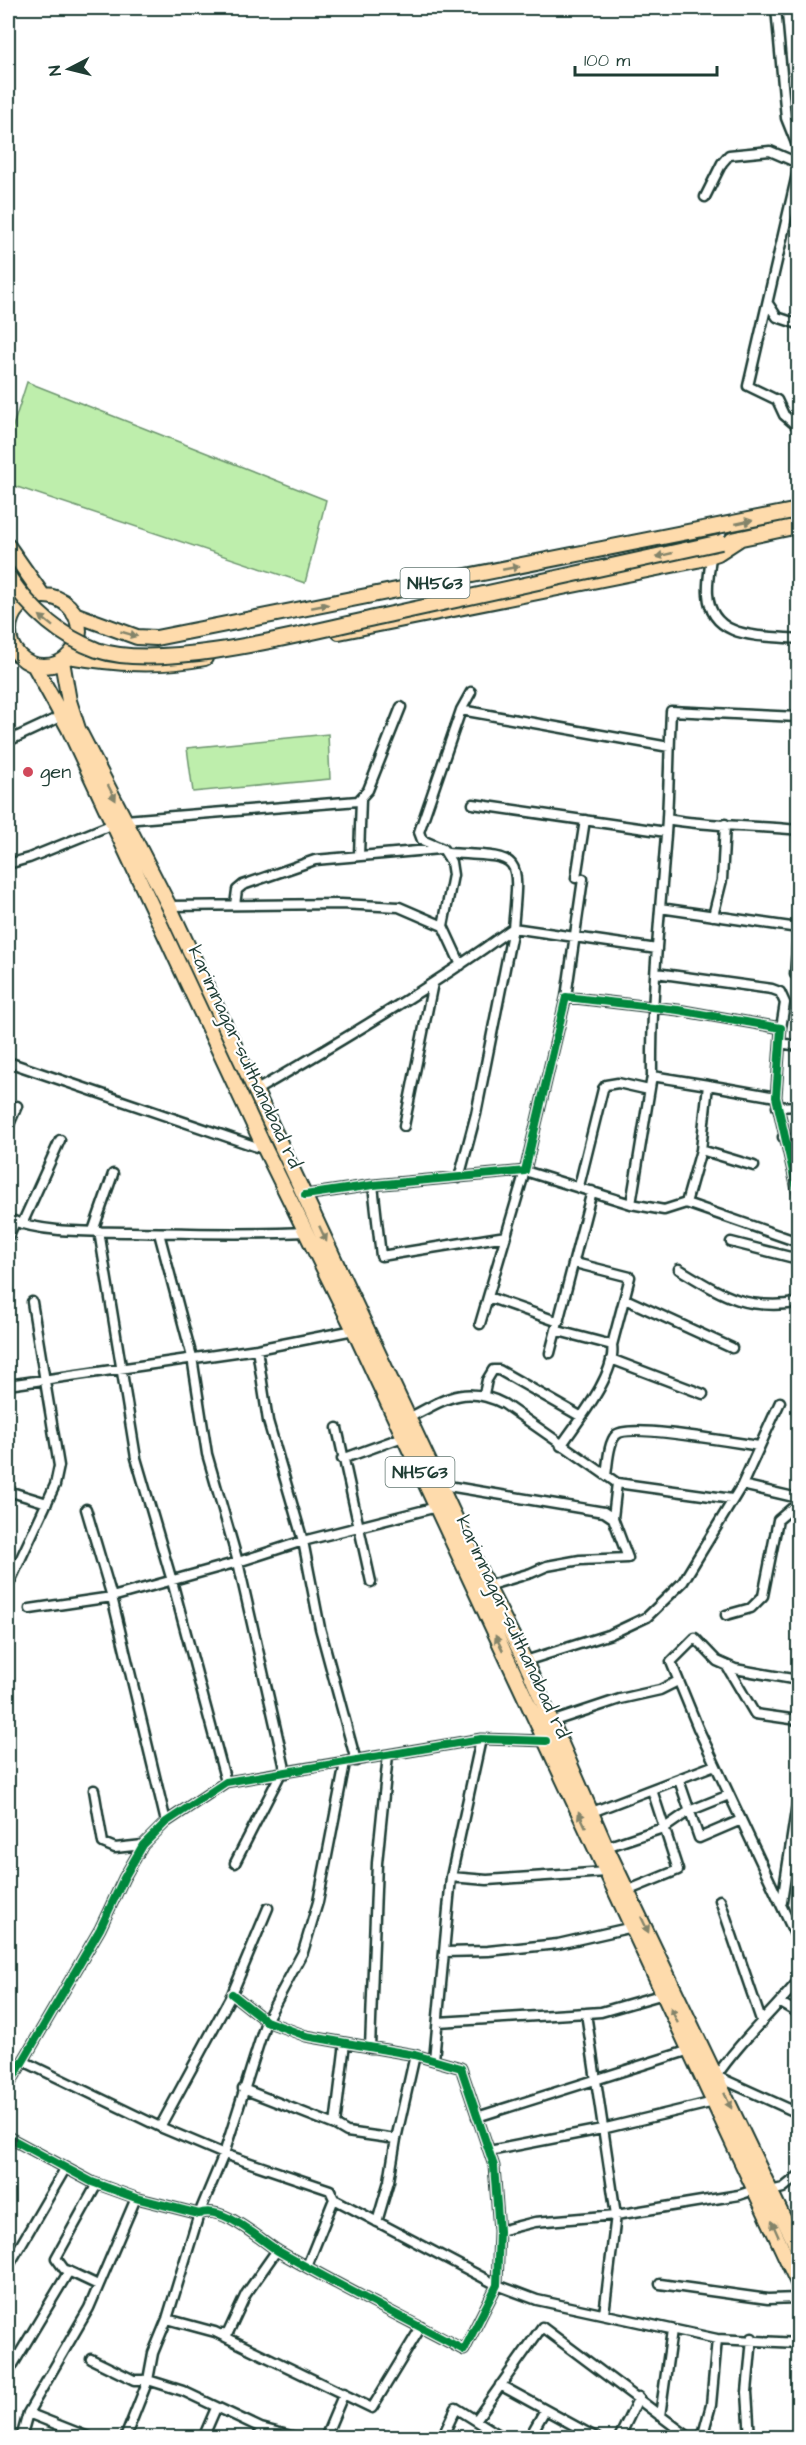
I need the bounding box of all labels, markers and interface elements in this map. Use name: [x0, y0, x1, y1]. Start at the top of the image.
north arrow: [39, 39, 99, 99]
scale bar: [575, 39, 718, 77]
text: 100 m: [584, 48, 630, 73]
text: N: [44, 64, 67, 77]
one-way arrow: [735, 517, 754, 526]
one-way arrow: [654, 550, 673, 560]
one-way arrow: [502, 563, 521, 572]
road number: NH563: [400, 568, 470, 598]
one-way arrow: [311, 601, 330, 610]
one-way arrow: [39, 615, 54, 628]
one-way arrow: [120, 630, 138, 640]
place label: gen: [40, 758, 71, 787]
marker: gen: [21, 765, 35, 779]
one-way arrow: [107, 785, 116, 802]
street label: karimnagar-sulthanabad rd: [180, 941, 309, 1173]
one-way arrow: [319, 1226, 328, 1243]
road number: NH563: [386, 1457, 454, 1487]
street label: karimnagar-sulthanabad rd: [448, 1511, 577, 1743]
one-way arrow: [495, 1634, 504, 1651]
one-way arrow: [577, 1811, 586, 1828]
one-way arrow: [640, 1916, 650, 1934]
one-way arrow: [669, 2006, 678, 2023]
one-way arrow: [723, 2093, 732, 2110]
one-way arrow: [770, 2221, 779, 2238]

